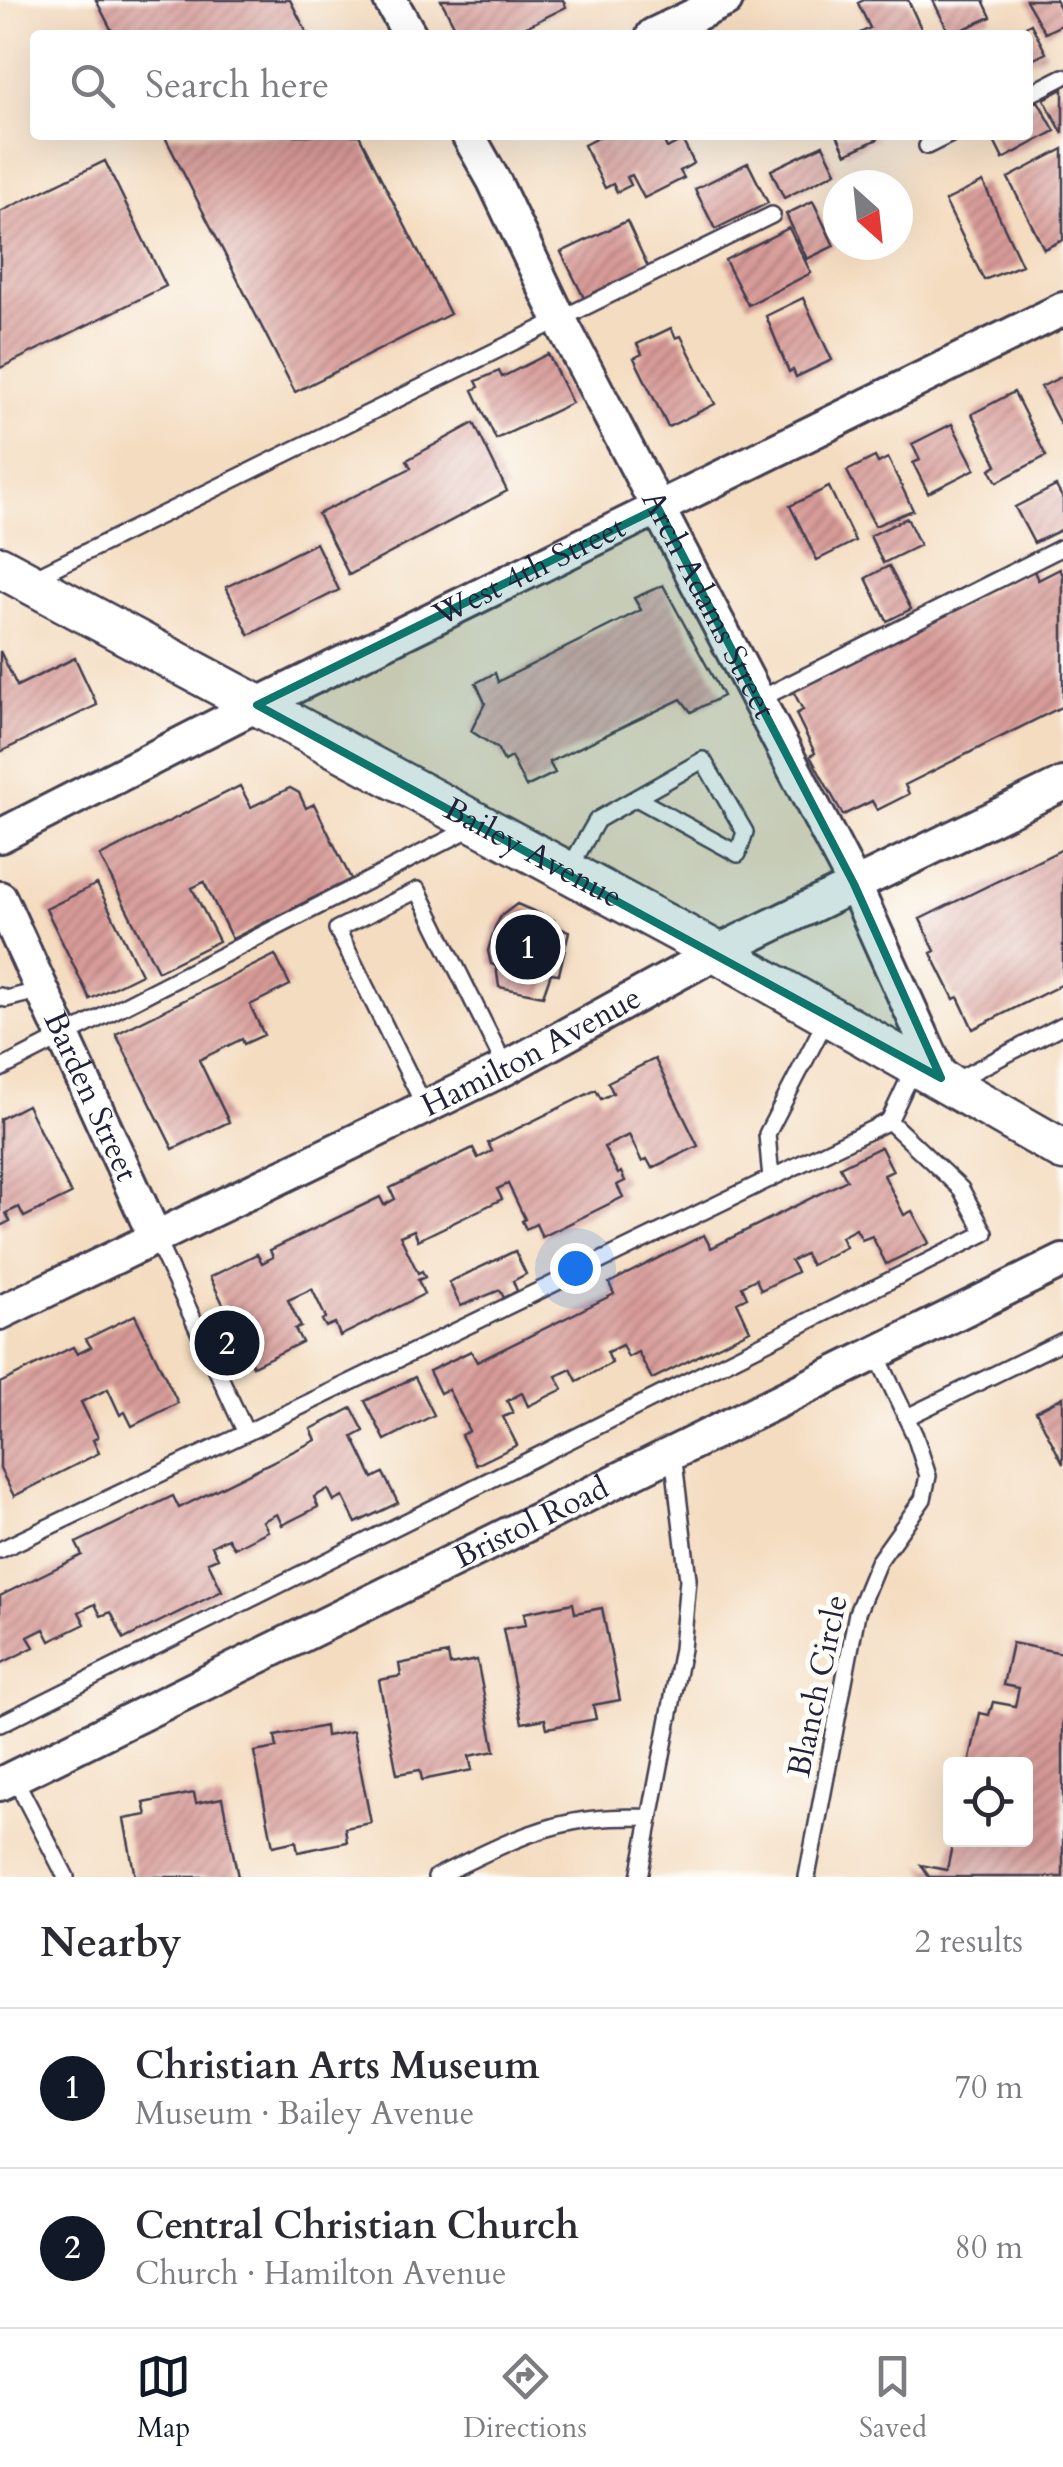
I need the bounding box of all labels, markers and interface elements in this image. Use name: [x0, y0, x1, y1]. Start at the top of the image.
search box: [30, 30, 1033, 140]
icon: search: [65, 58, 120, 113]
text: Search here: [145, 59, 329, 111]
north arrow: [823, 170, 913, 260]
street label: Arch Adams Street: [631, 483, 786, 727]
street label: West 4th Street: [425, 505, 633, 637]
street label: Bailey Avenue: [436, 787, 630, 919]
pin: 1: [496, 910, 560, 984]
street label: Hamilton Avenue: [414, 976, 649, 1128]
street label: Barden Street: [33, 1004, 149, 1188]
your location: [550, 1243, 601, 1294]
pin: 2: [194, 1306, 260, 1380]
street label: Bristol Road: [446, 1466, 616, 1579]
street label: Blanch Circle: [777, 1591, 859, 1781]
map controls: [943, 1757, 1033, 1847]
button: locate: [943, 1757, 1033, 1847]
text: Nearby: [40, 1914, 182, 1971]
text: 2 results: [915, 1920, 1023, 1964]
text: Christian Arts Museum: [135, 2040, 539, 2092]
text: 1: [64, 2066, 81, 2110]
text: 70 m: [955, 2066, 1023, 2110]
text: Museum · Bailey Avenue: [135, 2092, 474, 2136]
text: Central Christian Church: [135, 2200, 579, 2252]
text: 2: [64, 2226, 81, 2270]
text: 80 m: [955, 2226, 1023, 2270]
text: Church · Hamilton Avenue: [135, 2252, 506, 2296]
tab: Map: [136, 2349, 191, 2447]
tab: Directions: [463, 2349, 587, 2447]
tab: Saved: [859, 2349, 927, 2447]

